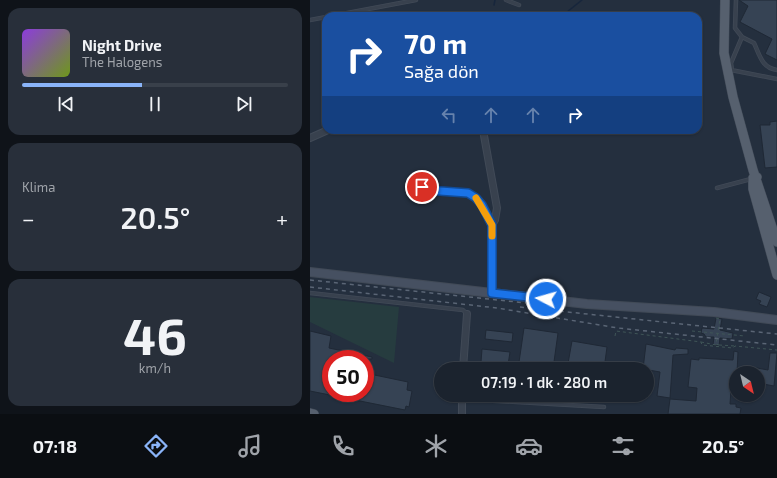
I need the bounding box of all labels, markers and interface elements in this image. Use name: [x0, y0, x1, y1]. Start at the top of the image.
text: 70 m: [404, 26, 467, 60]
icon: right: [338, 28, 390, 80]
text: Night Drive: [82, 36, 162, 54]
text: The Halogens: [82, 54, 162, 70]
text: Sağa dön: [404, 60, 479, 82]
icon: previous: [55, 93, 77, 115]
icon: pause: [144, 93, 166, 115]
icon: next: [233, 93, 255, 115]
icon: left: [438, 104, 460, 126]
icon: ahead: [480, 104, 502, 126]
icon: ahead: [522, 104, 544, 126]
icon: right: [564, 104, 586, 126]
pin: [405, 170, 439, 204]
icon: arrive: [411, 176, 433, 198]
text: Klima: [22, 179, 55, 195]
text: 20.5°: [120, 199, 190, 235]
text: −: [22, 205, 35, 231]
text: +: [276, 205, 288, 231]
position arrow: [525, 278, 567, 320]
text: 46: [123, 303, 187, 365]
speed limit sign: 50: [322, 350, 374, 402]
text: km/h: [139, 360, 171, 376]
north arrow: [729, 366, 765, 402]
map controls: [729, 366, 765, 402]
text: 07:19 · 1 dk · 280 m: [481, 373, 607, 391]
icon: directions: [142, 432, 170, 460]
icon: music: [236, 432, 264, 460]
icon: phone: [329, 432, 357, 460]
icon: climate: [422, 432, 450, 460]
icon: car: [515, 432, 543, 460]
icon: filters: [609, 432, 637, 460]
text: 07:18: [33, 435, 77, 457]
text: 20.5°: [702, 435, 744, 457]

